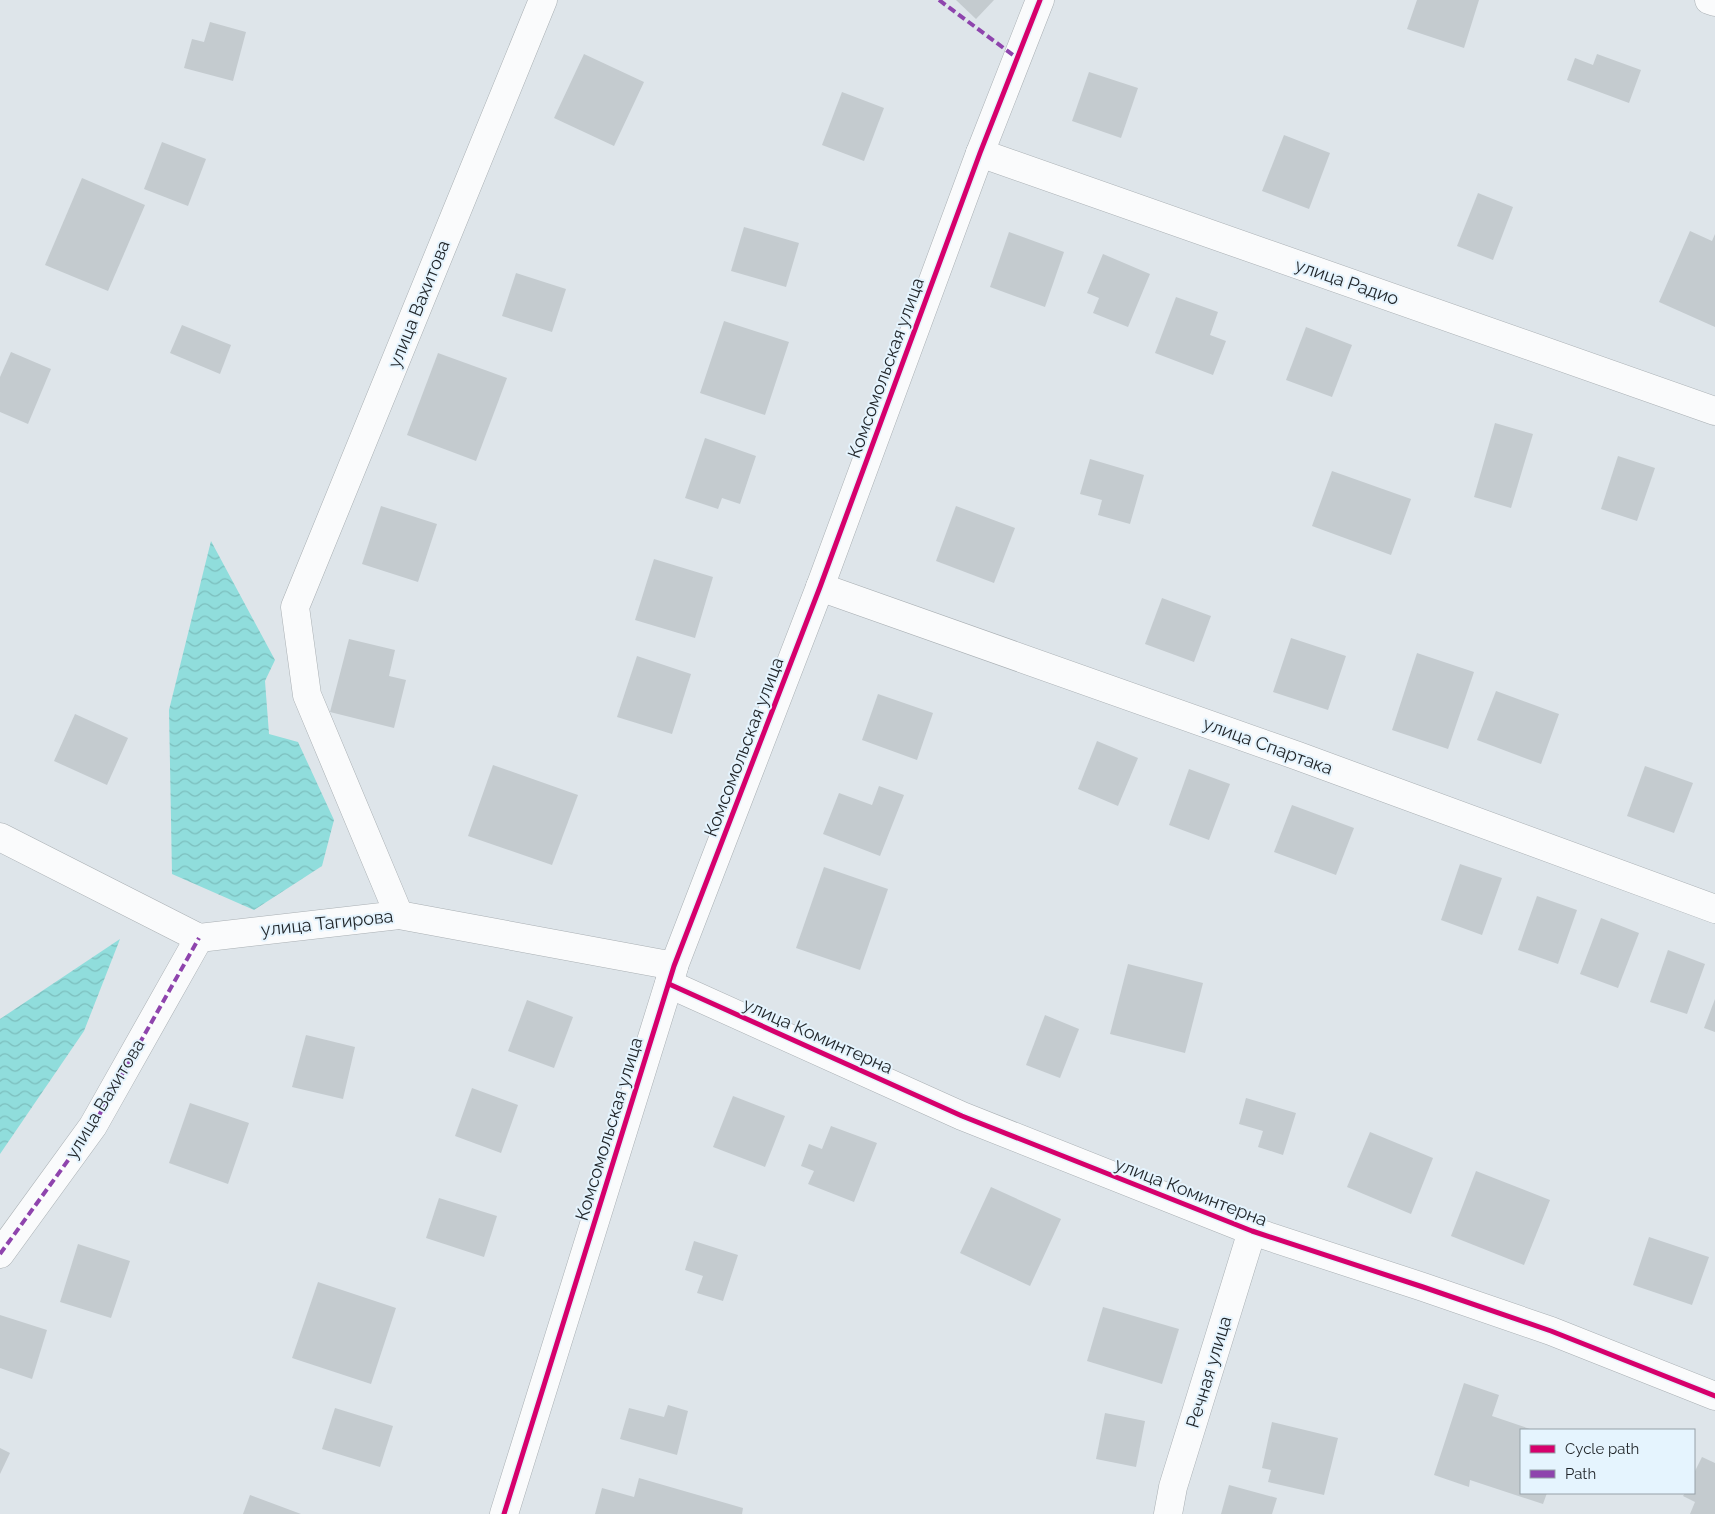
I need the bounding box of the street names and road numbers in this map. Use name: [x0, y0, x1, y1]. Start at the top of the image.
street label: улица Вахитова: [383, 237, 454, 371]
street label: улица Радио: [1293, 254, 1402, 309]
street label: Комсомольская улица: [843, 275, 928, 461]
street label: Комсомольская улица: [700, 654, 787, 839]
street label: улица Спартака: [1200, 712, 1336, 779]
street label: улица Тагирова: [260, 905, 394, 940]
street label: улица Коминтерна: [740, 993, 896, 1078]
street label: улица Вахитова: [61, 1035, 149, 1162]
street label: Комсомольская улица: [571, 1035, 646, 1223]
street label: улица Коминтерна: [1112, 1153, 1270, 1230]
street label: Речная улица: [1182, 1313, 1235, 1430]

